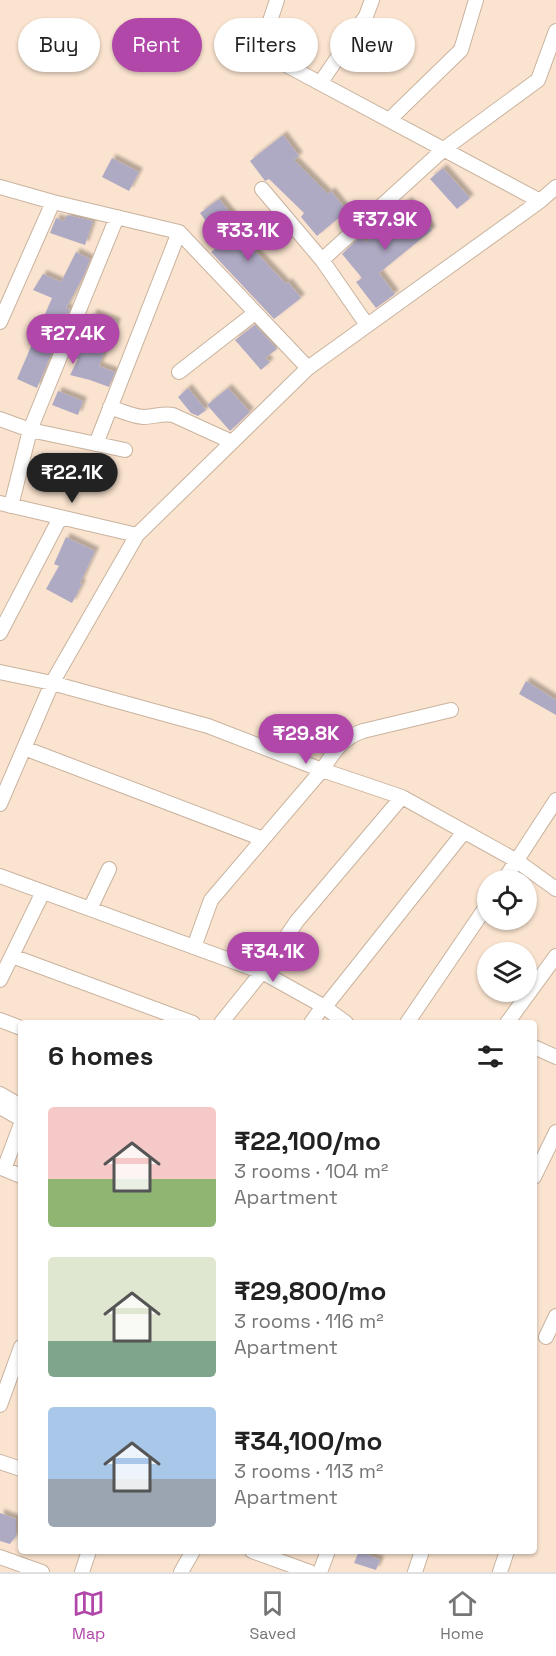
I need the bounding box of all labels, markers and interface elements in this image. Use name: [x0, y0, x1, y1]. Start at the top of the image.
chip: Buy: [18, 18, 100, 72]
chip: Rent: [112, 18, 202, 72]
chip: Filters: [214, 18, 318, 72]
chip: New: [330, 18, 415, 72]
pin: ₹37.9K: [336, 200, 434, 251]
text: ₹37.9K: [352, 206, 418, 232]
pin: ₹33.1K: [199, 211, 297, 262]
text: ₹33.1K: [216, 217, 280, 243]
pin: ₹27.4K: [24, 314, 122, 365]
text: ₹27.4K: [40, 320, 106, 346]
pin: ₹22.1K: [23, 453, 121, 504]
text: ₹22.1K: [41, 459, 103, 485]
pin: ₹29.8K: [257, 714, 355, 765]
text: ₹29.8K: [273, 720, 339, 746]
map controls: [477, 870, 537, 1002]
button: locate: [477, 870, 537, 930]
pin: ₹34.1K: [224, 932, 322, 983]
text: ₹34.1K: [241, 938, 305, 964]
button: layers: [477, 942, 537, 1002]
text: 6 homes: [48, 1039, 153, 1073]
icon: filters: [474, 1040, 507, 1073]
text: ₹22,100/mo: [234, 1124, 381, 1158]
icon: home: [96, 1131, 168, 1203]
text: 3 rooms · 104 m²: [234, 1158, 388, 1184]
text: Apartment: [234, 1184, 338, 1210]
text: ₹29,800/mo: [234, 1274, 386, 1308]
icon: home: [96, 1281, 168, 1353]
text: 3 rooms · 116 m²: [234, 1308, 384, 1334]
text: Apartment: [234, 1334, 338, 1360]
text: ₹34,100/mo: [234, 1424, 382, 1458]
icon: home: [96, 1431, 168, 1503]
text: 3 rooms · 113 m²: [234, 1458, 383, 1484]
text: Apartment: [234, 1484, 338, 1510]
tab: Map: [72, 1587, 105, 1644]
tab: Saved: [250, 1587, 296, 1644]
tab: Home: [440, 1587, 484, 1644]

